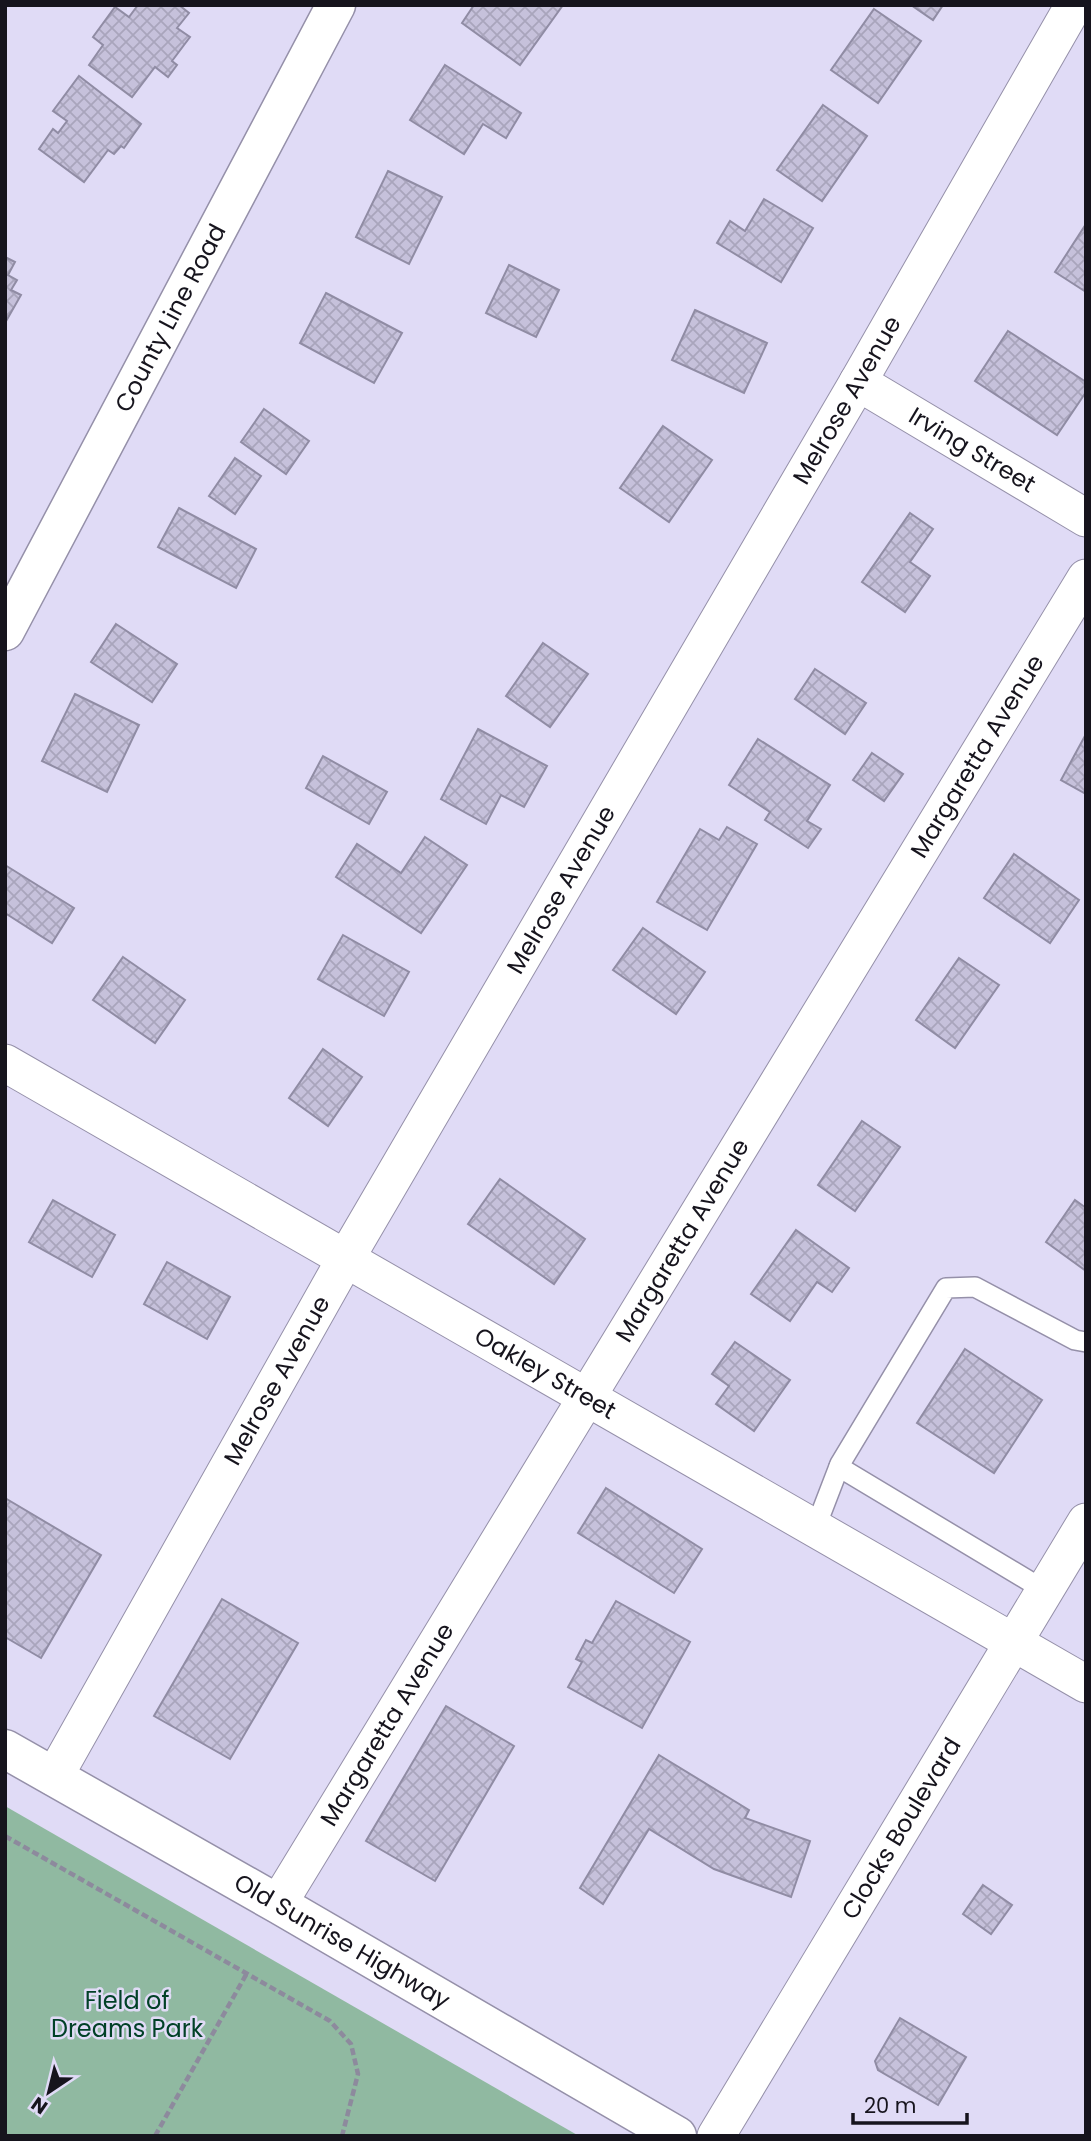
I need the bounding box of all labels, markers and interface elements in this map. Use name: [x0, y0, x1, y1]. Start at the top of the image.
street label: County Line Road: [107, 218, 233, 418]
street label: Melrose Avenue: [785, 310, 909, 490]
street label: Irving Street: [903, 399, 1042, 500]
street label: Margaretta Avenue: [902, 648, 1052, 864]
street label: Melrose Avenue: [499, 799, 623, 980]
street label: Margaretta Avenue: [607, 1132, 756, 1348]
street label: Melrose Avenue: [216, 1289, 338, 1471]
street label: Oakley Street: [468, 1319, 622, 1427]
street label: Margaretta Avenue: [312, 1617, 461, 1832]
street label: Clocks Boulevard: [833, 1731, 968, 1925]
street label: Old Sunrise Highway: [228, 1865, 457, 2017]
park label: Field of Dreams Park: [51, 1984, 204, 2045]
north arrow: [14, 2057, 84, 2127]
scale bar: [853, 2082, 967, 2126]
text: N: [26, 2090, 53, 2121]
text: 20 m: [864, 2091, 917, 2120]

